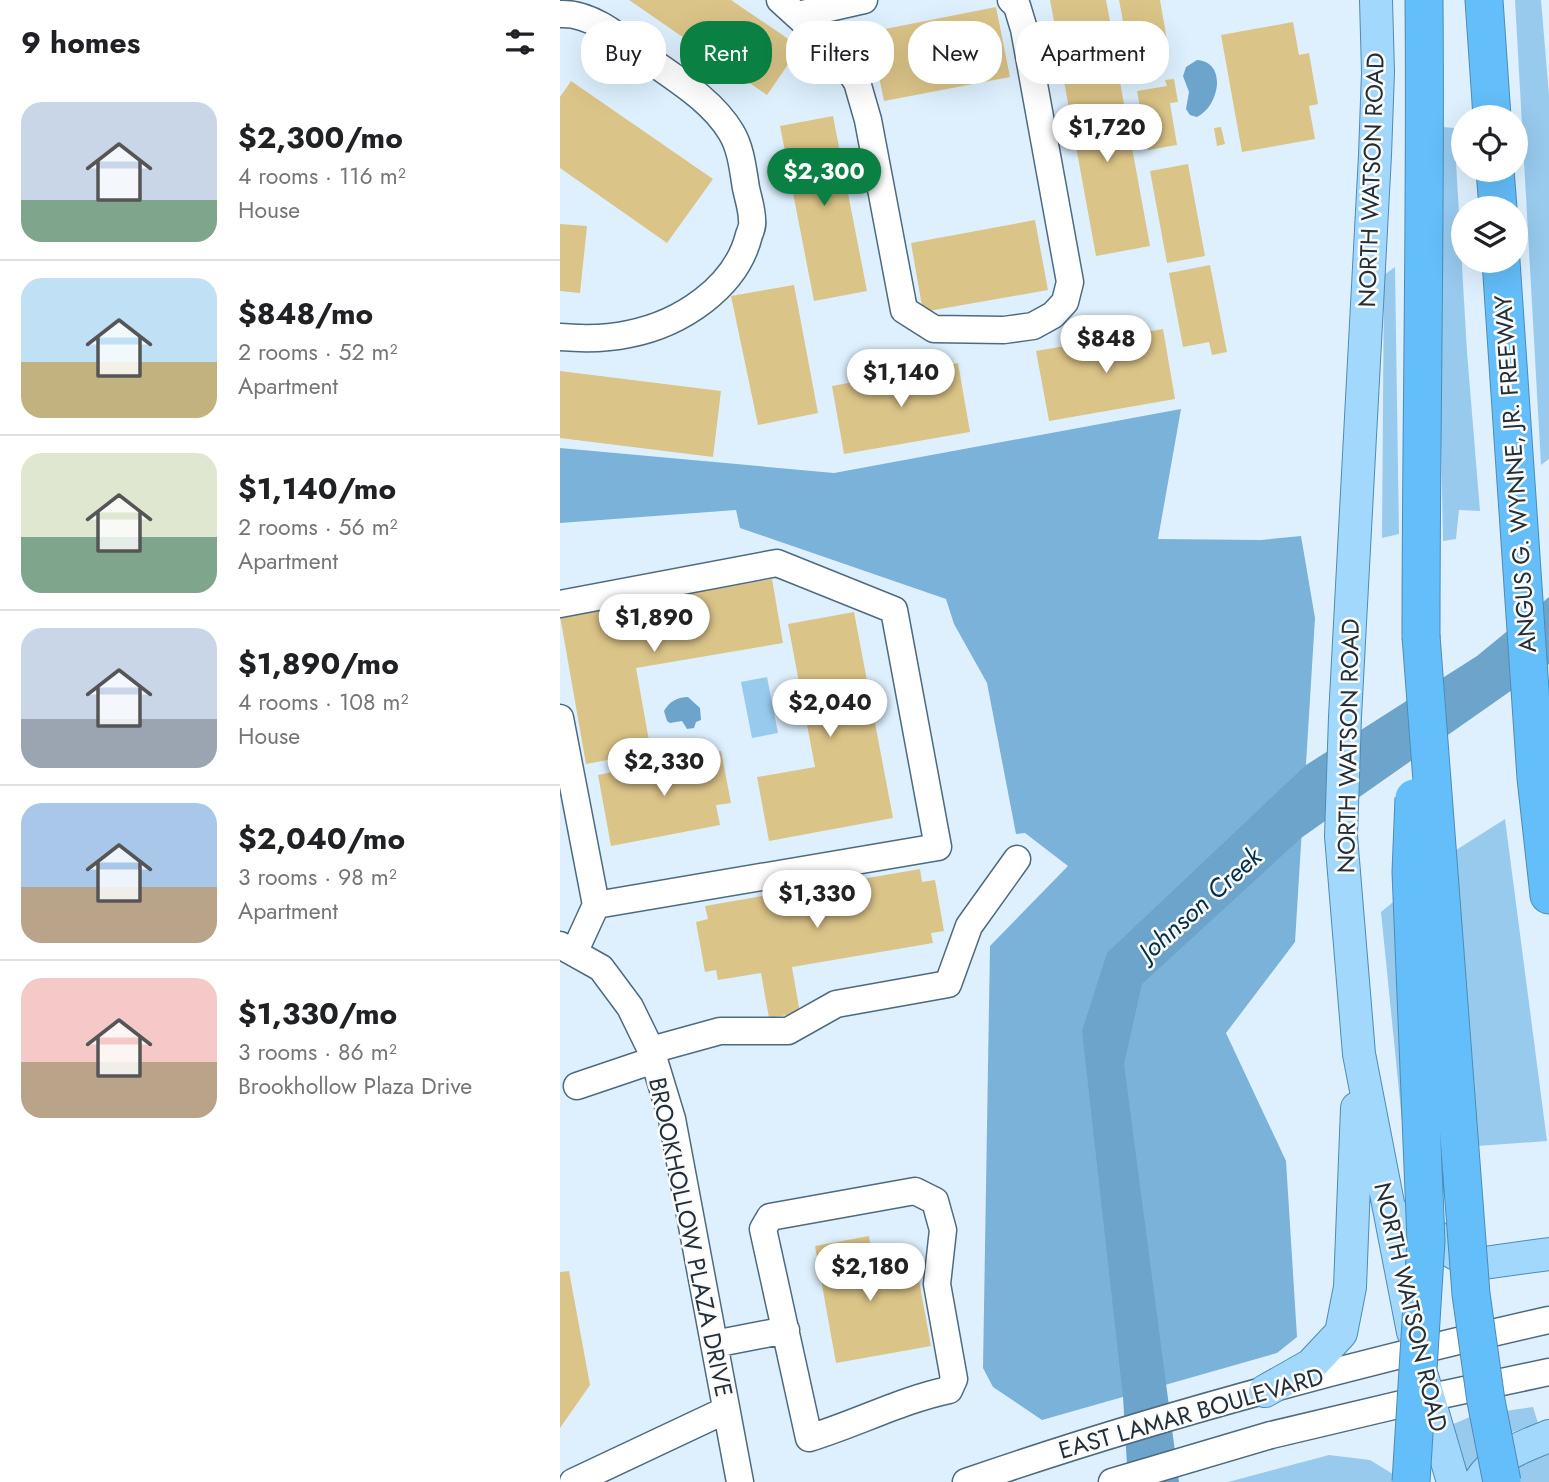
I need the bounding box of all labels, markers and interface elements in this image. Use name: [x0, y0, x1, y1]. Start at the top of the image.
text: 9 homes: [21, 21, 140, 64]
chip: Buy: [581, 21, 666, 84]
chip: Rent: [680, 21, 772, 84]
chip: Filters: [786, 21, 894, 84]
chip: New: [908, 21, 1002, 84]
chip: Apartment: [1016, 21, 1169, 84]
icon: filters: [501, 23, 539, 61]
street label: NORTH WATSON ROAD: [1349, 52, 1393, 308]
pin: $1,720: [1050, 104, 1164, 164]
map controls: [1451, 105, 1528, 273]
button: locate: [1451, 105, 1528, 182]
text: $1,720: [1068, 110, 1146, 144]
text: $2,300/mo: [238, 116, 403, 159]
icon: home: [77, 130, 161, 214]
pin: $2,300: [767, 148, 881, 208]
text: $2,300: [783, 154, 865, 188]
text: 4 rooms · 116 m²: [238, 159, 406, 193]
text: House: [238, 193, 300, 227]
button: layers: [1451, 196, 1528, 273]
text: $848/mo: [238, 292, 373, 335]
street label: ANGUS G. WYNNE, JR. FREEWAY: [1485, 294, 1545, 654]
icon: home: [77, 306, 161, 390]
pin: $848: [1065, 316, 1147, 375]
text: $848: [1076, 321, 1136, 355]
text: 2 rooms · 52 m²: [238, 335, 397, 369]
pin: $1,140: [844, 350, 958, 409]
text: $1,140: [863, 355, 939, 389]
text: Apartment: [238, 369, 338, 403]
text: $1,140/mo: [238, 467, 396, 510]
icon: home: [77, 481, 161, 565]
text: 2 rooms · 56 m²: [238, 510, 398, 544]
text: Apartment: [238, 544, 338, 578]
pin: $1,890: [597, 594, 711, 654]
text: $1,890: [615, 600, 693, 634]
street label: NORTH WATSON ROAD: [1328, 618, 1368, 874]
text: $1,890/mo: [238, 642, 399, 685]
icon: home: [77, 656, 161, 740]
pin: $2,040: [773, 680, 887, 739]
text: 4 rooms · 108 m²: [238, 685, 408, 719]
text: $2,040: [788, 685, 872, 719]
text: House: [238, 719, 300, 753]
pin: $2,330: [607, 738, 721, 798]
text: $2,330: [624, 744, 704, 778]
text: $2,040/mo: [238, 817, 405, 860]
icon: home: [77, 831, 161, 915]
water label: Johnson Creek: [1126, 837, 1271, 973]
text: 3 rooms · 98 m²: [238, 860, 397, 894]
pin: $1,330: [760, 870, 874, 930]
text: $1,330: [778, 876, 856, 910]
text: Apartment: [238, 894, 338, 928]
text: $1,330/mo: [238, 992, 397, 1035]
icon: home: [77, 1006, 161, 1090]
text: 3 rooms · 86 m²: [238, 1035, 397, 1069]
text: Brookhollow Plaza Drive: [238, 1069, 472, 1103]
street label: BROOKHOLLOW PLAZA DRIVE: [640, 1074, 742, 1400]
street label: NORTH WATSON ROAD: [1365, 1179, 1457, 1435]
pin: $2,180: [813, 1244, 927, 1303]
text: $2,180: [831, 1249, 909, 1283]
street label: EAST LAMAR BOULEVARD: [1054, 1358, 1328, 1468]

